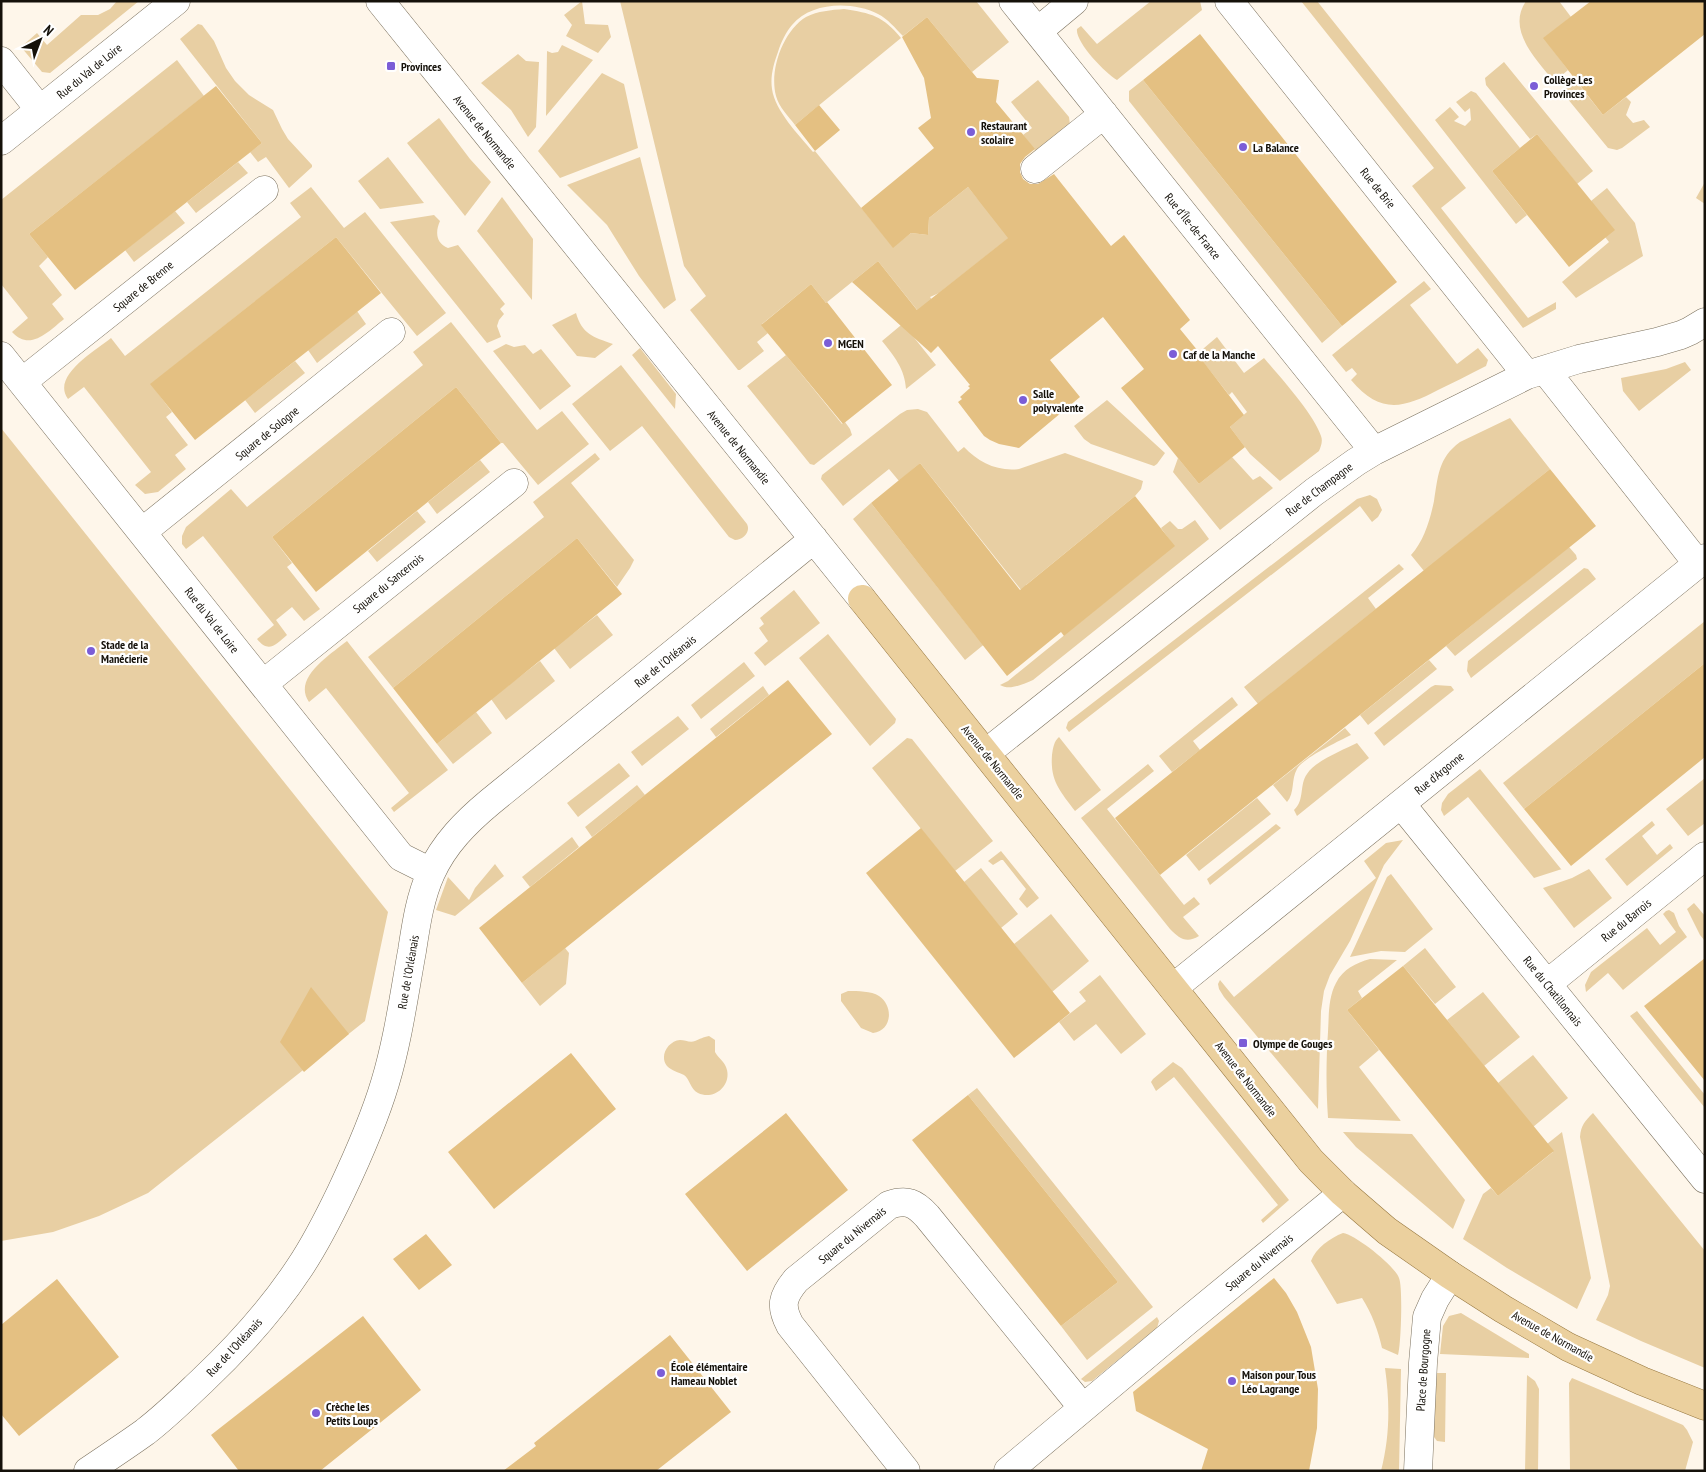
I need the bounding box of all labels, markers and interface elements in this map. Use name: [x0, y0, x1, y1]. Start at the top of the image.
north arrow: [15, 15, 65, 65]
text: N: [40, 21, 58, 40]
street label: Rue du Val de Loire: [53, 40, 125, 102]
place label: Provinces: [401, 59, 441, 74]
marker: Provinces: [385, 60, 397, 72]
place label: Collège Les Provinces: [1544, 72, 1592, 101]
marker: Collège Les Provinces: [1528, 80, 1540, 92]
street label: Avenue de Normandie: [450, 92, 520, 172]
place label: Restaurant scolaire: [981, 118, 1028, 147]
marker: Restaurant scolaire: [965, 126, 977, 138]
place label: La Balance: [1253, 140, 1299, 155]
marker: La Balance: [1237, 141, 1249, 153]
street label: Rue de Brie: [1357, 165, 1399, 211]
street label: Rue d'Île-de-France: [1162, 190, 1224, 262]
street label: Square de Brenne: [110, 257, 176, 315]
place label: MGEN: [838, 336, 864, 351]
marker: MGEN: [822, 337, 834, 349]
place label: Caf de la Manche: [1183, 347, 1255, 362]
marker: Caf de la Manche: [1167, 348, 1179, 360]
place label: Salle polyvalente: [1033, 386, 1084, 415]
marker: Salle polyvalente: [1017, 394, 1029, 406]
street label: Square de Sologne: [232, 403, 302, 463]
street label: Avenue de Normandie: [704, 407, 774, 487]
street label: Rue de Champagne: [1283, 459, 1355, 519]
street label: Square du Sancerrois: [350, 550, 426, 616]
street label: Rue du Val de Loire: [182, 584, 242, 656]
street label: Rue de l'Orléanais: [631, 632, 699, 690]
place label: Stade de la Manécierie: [101, 637, 149, 666]
marker: Stade de la Manécierie: [85, 645, 97, 657]
street label: Avenue de Normandie: [958, 722, 1028, 802]
street label: Rue d'Argonne: [1411, 748, 1467, 798]
street label: Rue du Barrois: [1598, 895, 1654, 945]
street label: Rue de l'Orléanais: [394, 934, 422, 1010]
street label: Rue du Chatillonnais: [1520, 953, 1586, 1029]
place label: Olympe de Gouges: [1253, 1036, 1332, 1051]
marker: Olympe de Gouges: [1237, 1037, 1249, 1049]
street label: Avenue de Normandie: [1212, 1038, 1280, 1120]
street label: Square du Nivernais: [815, 1203, 889, 1267]
street label: Square du Nivernais: [1222, 1230, 1296, 1294]
street label: Avenue de Normandie: [1510, 1307, 1597, 1365]
street label: Rue de l'Orléanais: [203, 1314, 265, 1380]
street label: Place de Bourgogne: [1413, 1328, 1433, 1412]
place label: École élémentaire Hameau Noblet: [671, 1359, 748, 1388]
marker: École élémentaire Hameau Noblet: [655, 1367, 667, 1379]
place label: Maison pour Tous Léo Lagrange: [1242, 1367, 1316, 1396]
marker: Maison pour Tous Léo Lagrange: [1226, 1375, 1238, 1387]
place label: Crèche les Petits Loups: [326, 1399, 378, 1428]
marker: Crèche les Petits Loups: [310, 1407, 322, 1419]

